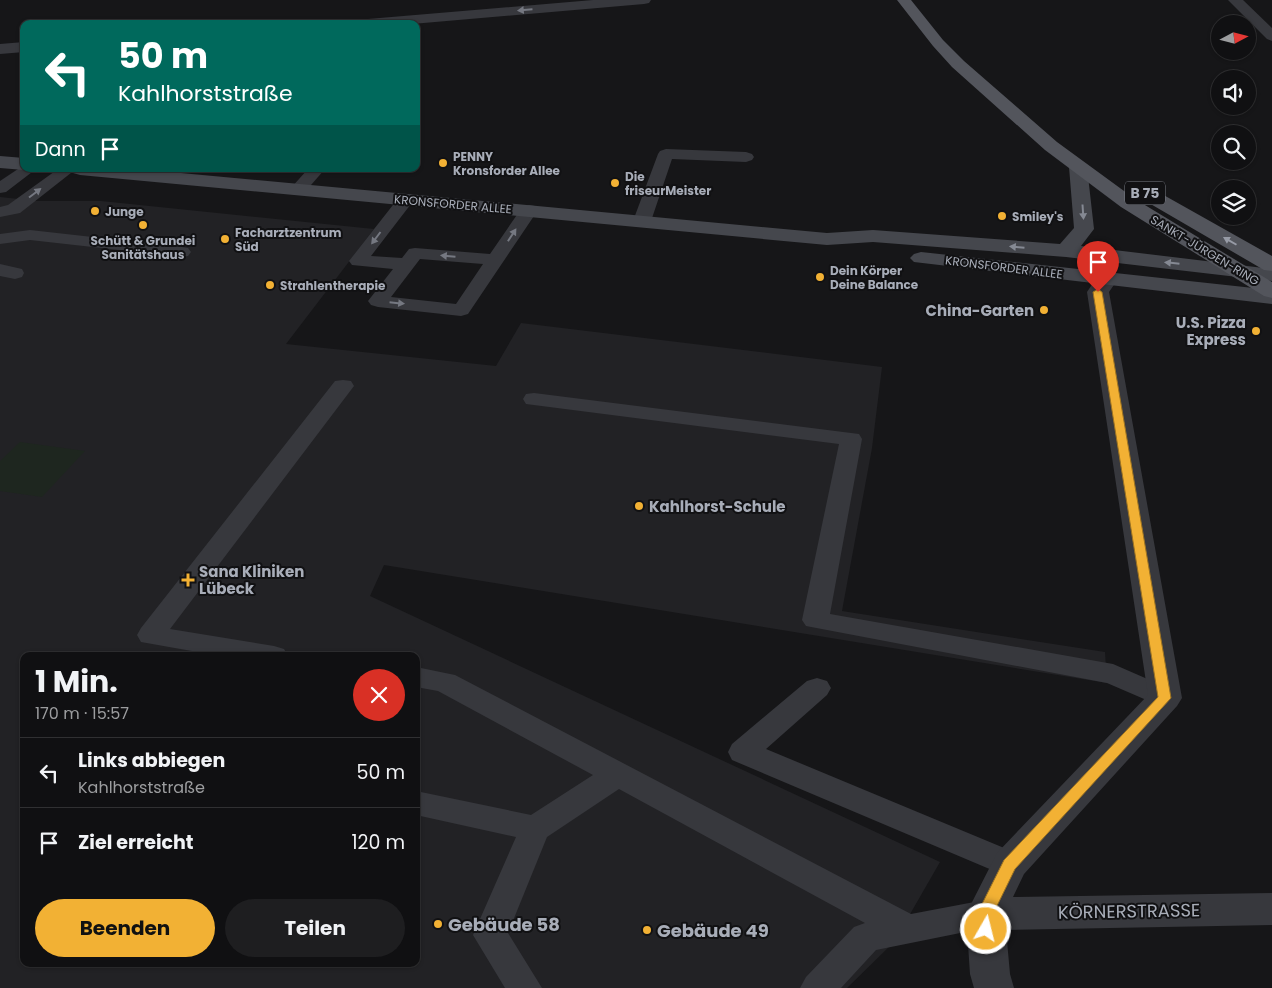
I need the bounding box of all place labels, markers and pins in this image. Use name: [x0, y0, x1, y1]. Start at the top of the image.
place label: PENNY Kronsforder Allee: [453, 148, 561, 179]
marker: PENNY Kronsforder Allee: [437, 157, 449, 169]
place label: Die friseurMeister: [625, 168, 711, 199]
marker: Die friseurMeister: [609, 177, 621, 189]
place label: Junge: [105, 203, 144, 220]
marker: Junge: [89, 205, 101, 217]
place label: Smiley's: [1012, 208, 1064, 225]
marker: Smiley's: [996, 210, 1008, 222]
marker: Schütt & Grundei Sanitätshaus: [137, 219, 149, 231]
place label: Facharztzentrum Süd: [235, 224, 342, 255]
place label: Schütt & Grundei Sanitätshaus: [91, 232, 195, 263]
marker: Facharztzentrum Süd: [219, 233, 231, 245]
pin: [1077, 241, 1119, 292]
place label: Dein Körper Deine Balance: [830, 262, 919, 293]
marker: Dein Körper Deine Balance: [814, 271, 826, 283]
place label: Strahlentherapie: [280, 277, 386, 294]
marker: Strahlentherapie: [264, 279, 276, 291]
place label: China-Garten: [926, 300, 1034, 321]
marker: China-Garten: [1038, 304, 1050, 316]
place label: U.S. Pizza Express: [1176, 312, 1246, 350]
marker: U.S. Pizza Express: [1250, 325, 1262, 337]
place label: Kahlhorst-Schule: [649, 496, 786, 517]
marker: Kahlhorst-Schule: [633, 500, 645, 512]
place label: Sana Kliniken Lübeck: [199, 561, 304, 599]
marker: Sana Kliniken Lübeck: [181, 573, 195, 587]
place label: Gebäude 58: [448, 912, 560, 937]
marker: Gebäude 58: [432, 918, 444, 930]
place label: Gebäude 49: [657, 918, 769, 943]
marker: Gebäude 49: [641, 924, 653, 936]

